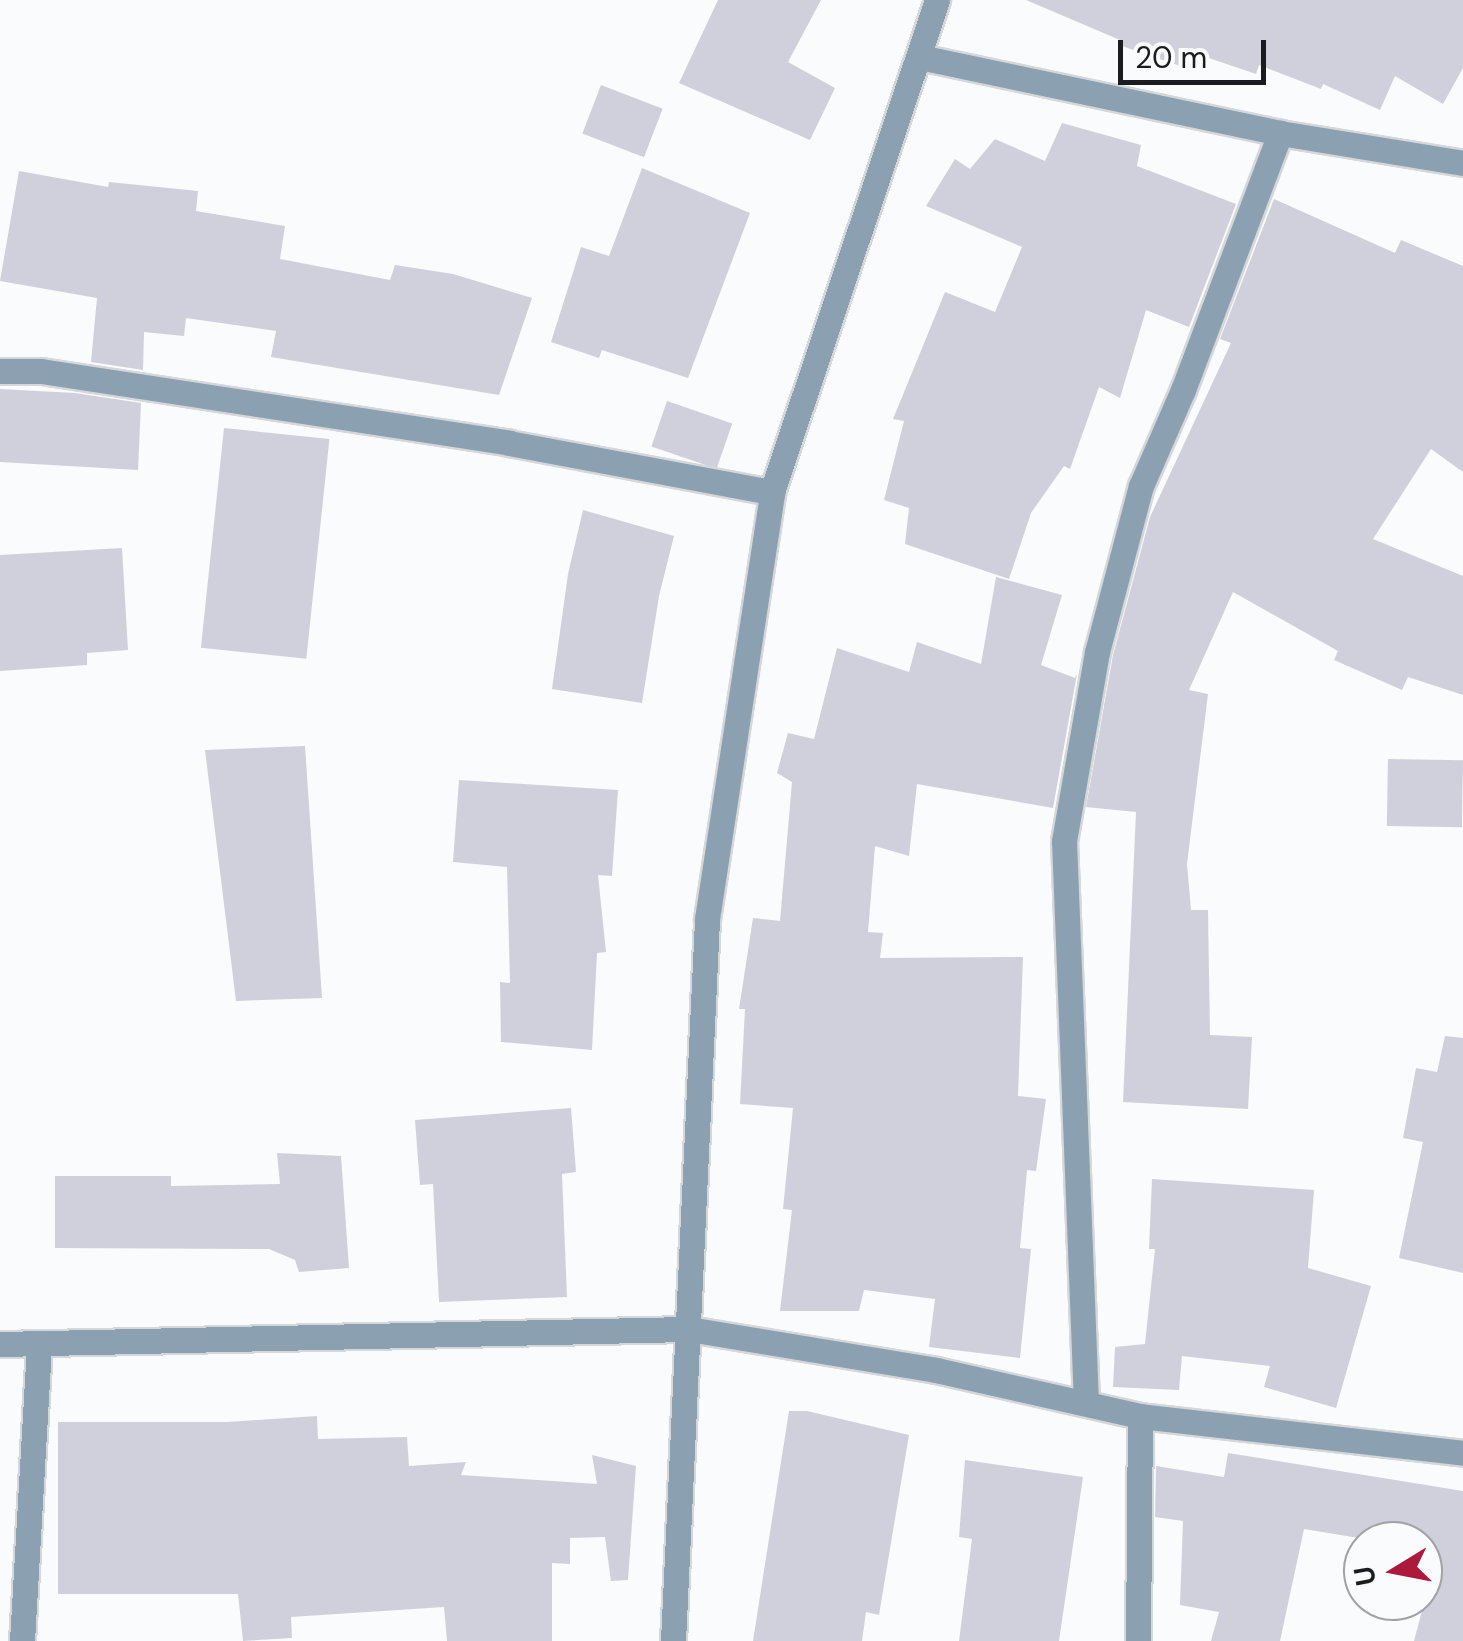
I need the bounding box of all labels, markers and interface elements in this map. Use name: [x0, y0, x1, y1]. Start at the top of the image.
scale bar: [1123, 20, 1270, 82]
text: 20 m: [1135, 38, 1207, 77]
north arrow: [1343, 1521, 1443, 1621]
text: U: [1345, 1563, 1385, 1589]

